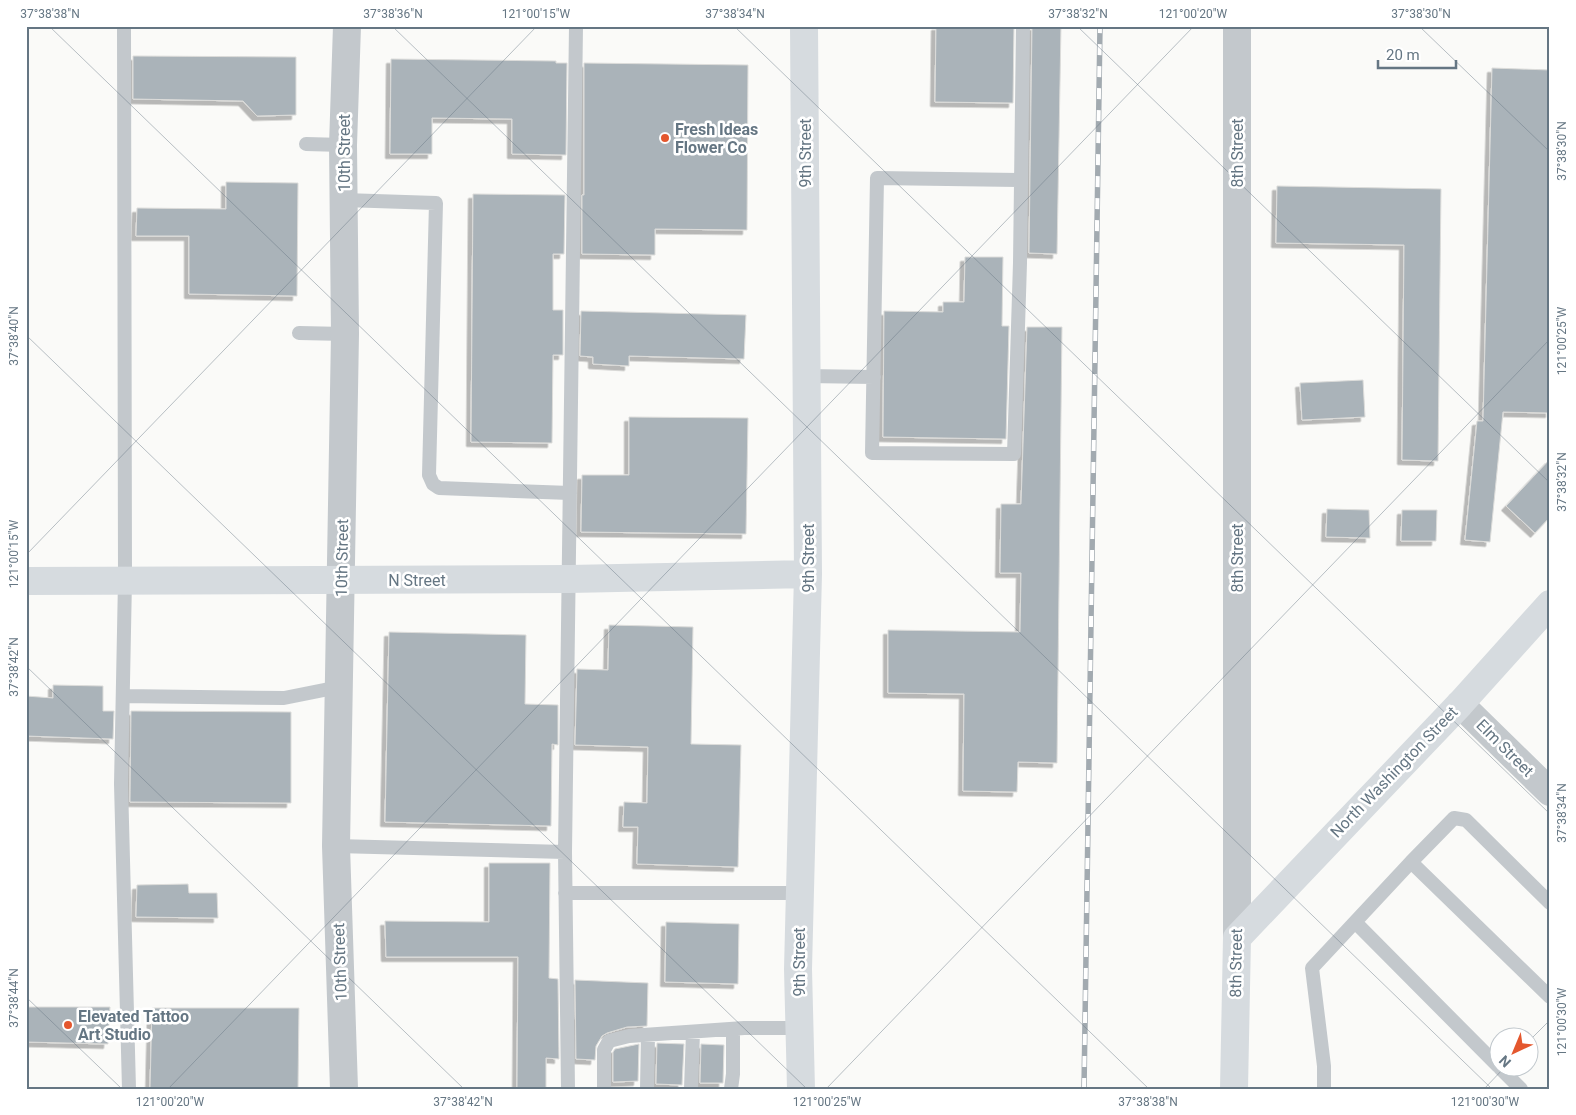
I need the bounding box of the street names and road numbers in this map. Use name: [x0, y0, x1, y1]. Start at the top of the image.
street label: 10th Street: [335, 114, 354, 192]
street label: 9th Street: [796, 118, 815, 188]
street label: 8th Street: [1228, 118, 1247, 188]
street label: 10th Street: [332, 519, 352, 597]
street label: 9th Street: [799, 523, 818, 593]
street label: 8th Street: [1228, 523, 1247, 593]
street label: N Street: [388, 571, 446, 590]
street label: North Washington Street: [1326, 702, 1462, 842]
street label: Elm Street: [1472, 715, 1538, 781]
street label: 10th Street: [329, 923, 351, 1001]
street label: 9th Street: [790, 927, 809, 997]
street label: 8th Street: [1226, 928, 1246, 998]

